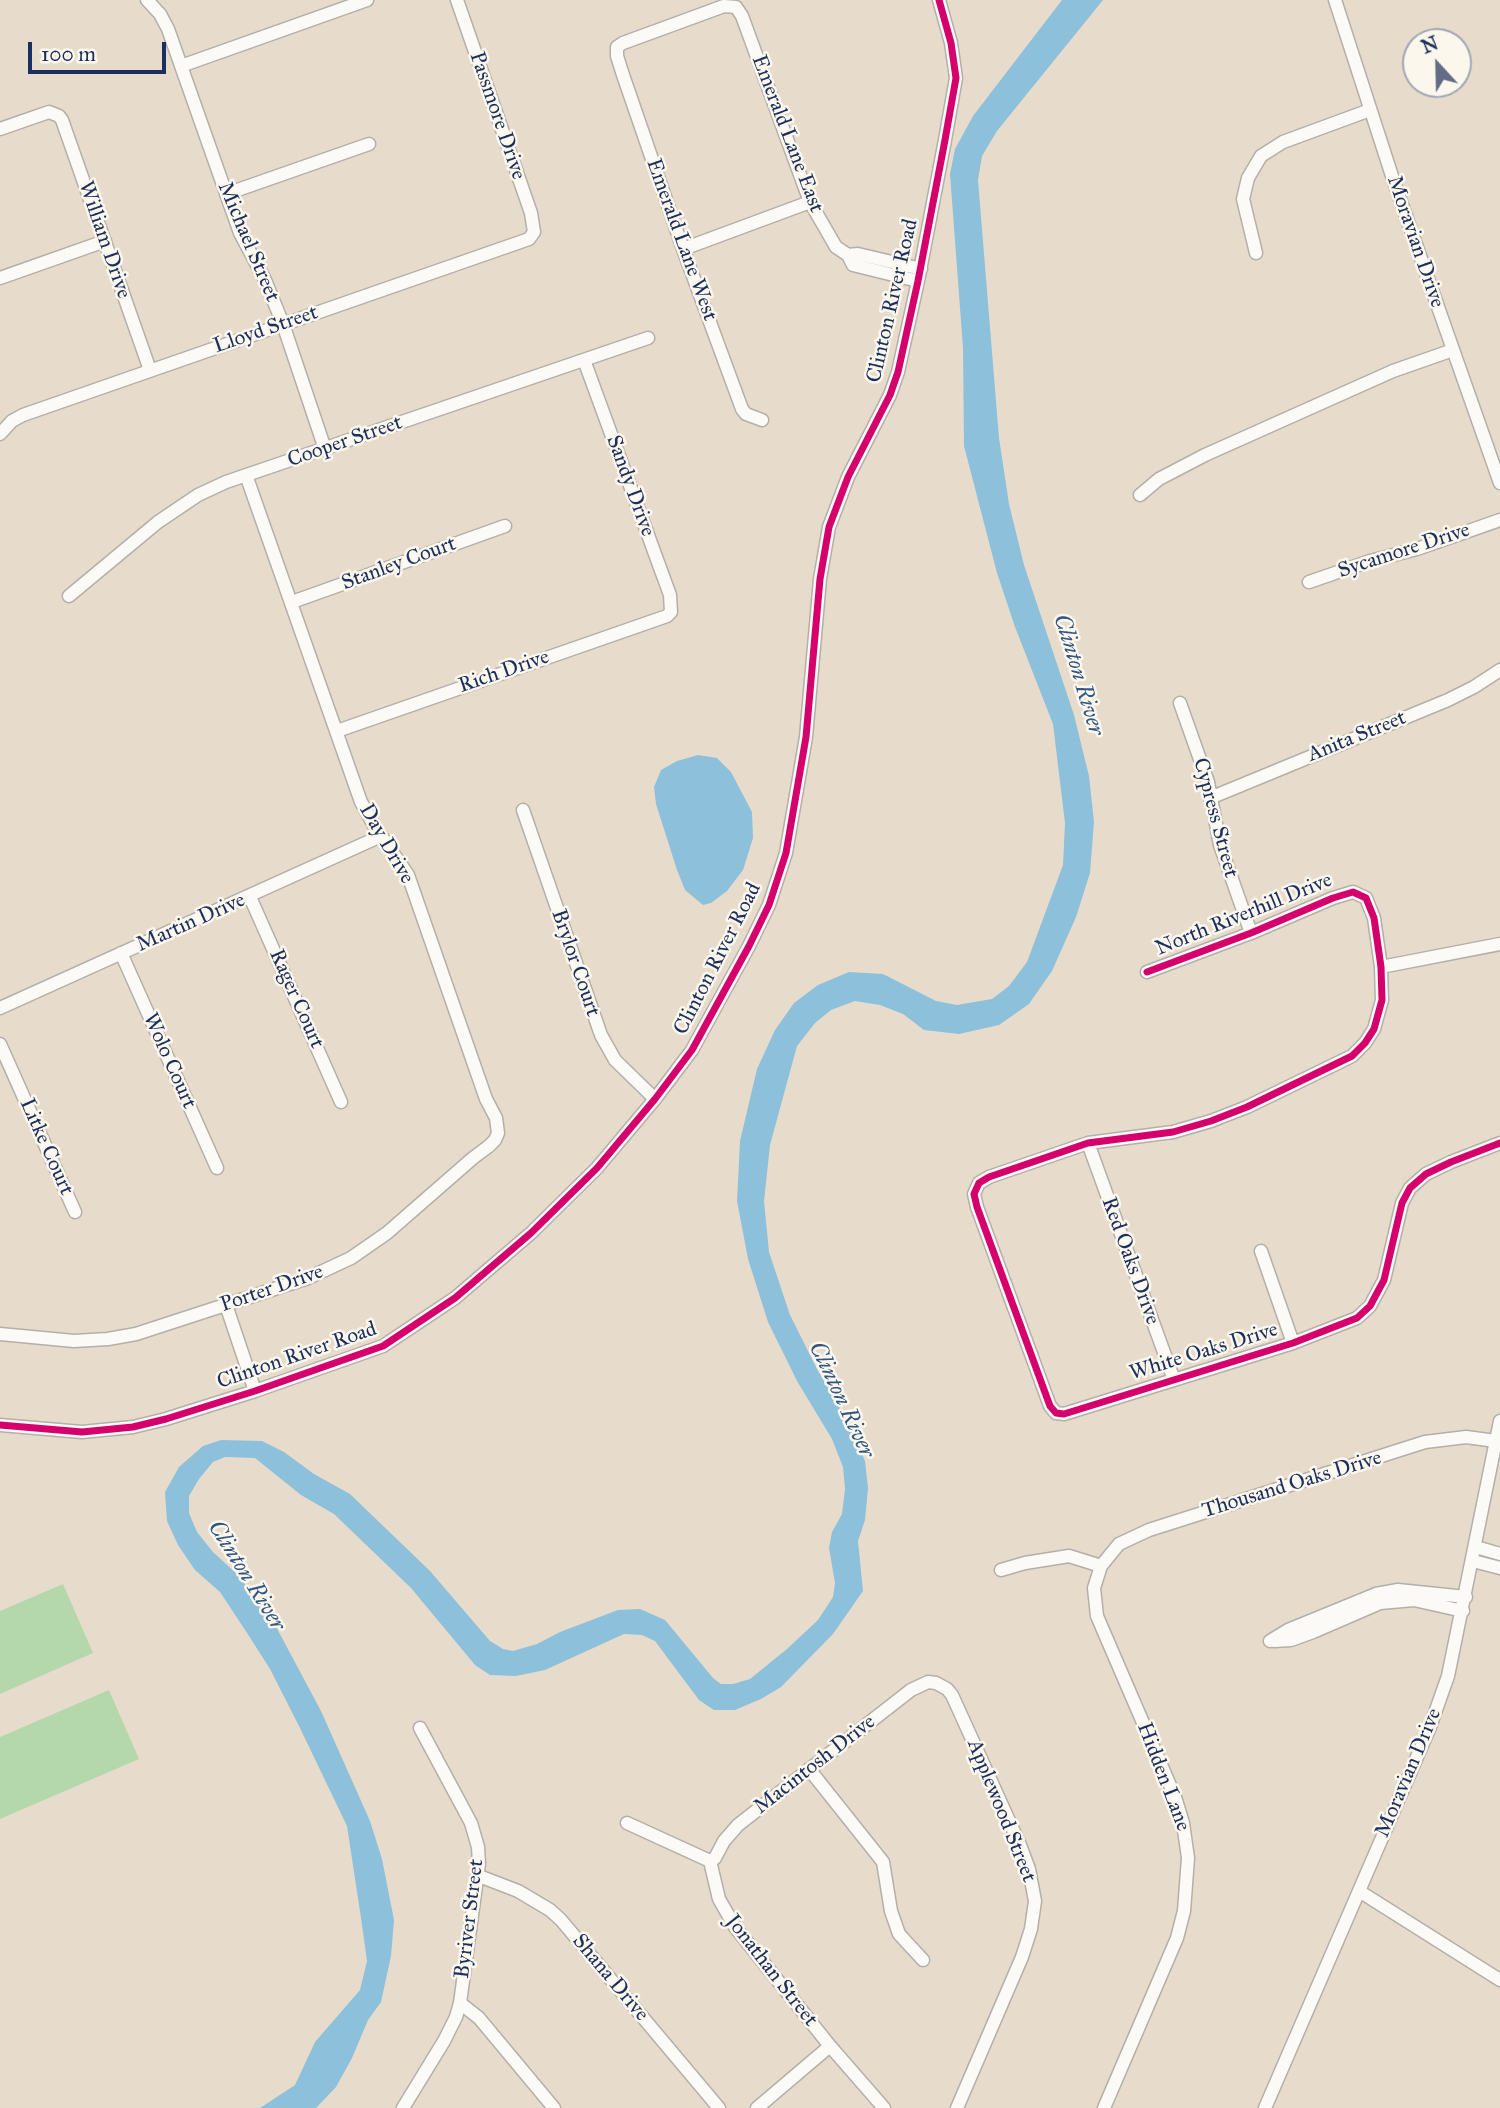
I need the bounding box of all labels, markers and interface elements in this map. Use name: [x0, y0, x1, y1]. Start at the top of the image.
scale bar: [32, 28, 170, 72]
north arrow: [1402, 28, 1472, 98]
text: N: [1418, 31, 1441, 59]
text: 100 m: [41, 41, 96, 67]
street label: Passmore Drive: [463, 49, 531, 183]
street label: Emerald Lane East: [745, 52, 829, 216]
street label: Emerald Lane West: [640, 155, 722, 325]
street label: Moravian Drive: [1381, 173, 1449, 311]
street label: William Drive: [72, 178, 136, 302]
street label: Michael Street: [211, 178, 285, 306]
street label: Clinton River Road: [862, 217, 924, 385]
street label: Lloyd Street: [211, 300, 321, 360]
street label: Cooper Street: [284, 411, 406, 473]
street label: Sandy Drive: [600, 432, 660, 540]
street label: Sycamore Drive: [1335, 518, 1473, 584]
street label: Stanley Court: [338, 532, 460, 596]
water label: Clinton River: [1046, 611, 1110, 739]
street label: Rich Drive: [455, 645, 553, 699]
street label: Anita Street: [1304, 706, 1410, 768]
street label: Cypress Street: [1187, 755, 1243, 881]
street label: Day Drive: [353, 800, 419, 888]
street label: North Riverhill Drive: [1152, 868, 1336, 962]
street label: Clinton River Road: [669, 879, 767, 1039]
street label: Martin Drive: [133, 888, 249, 958]
street label: Brylor Court: [545, 906, 605, 1020]
street label: Rager Court: [263, 945, 329, 1053]
street label: Wolo Court: [137, 1009, 201, 1113]
street label: Litke Court: [14, 1095, 78, 1199]
street label: Red Oaks Drive: [1095, 1194, 1165, 1328]
street label: Porter Drive: [217, 1260, 327, 1318]
street label: Clinton River Road: [214, 1317, 380, 1395]
street label: White Oaks Drive: [1127, 1318, 1281, 1386]
water label: Clinton River: [802, 1337, 880, 1463]
street label: Thousand Oaks Drive: [1199, 1446, 1385, 1524]
water label: Clinton River: [201, 1516, 291, 1636]
street label: Moravian Drive: [1370, 1705, 1448, 1841]
street label: Macintosh Drive: [749, 1710, 881, 1820]
street label: Hidden Lane: [1131, 1719, 1195, 1835]
street label: Applewood Street: [961, 1736, 1041, 1886]
street label: Byriver Street: [450, 1858, 490, 1980]
street label: Jonathan Street: [719, 1910, 823, 2032]
street label: Shana Drive: [566, 1929, 654, 2027]

